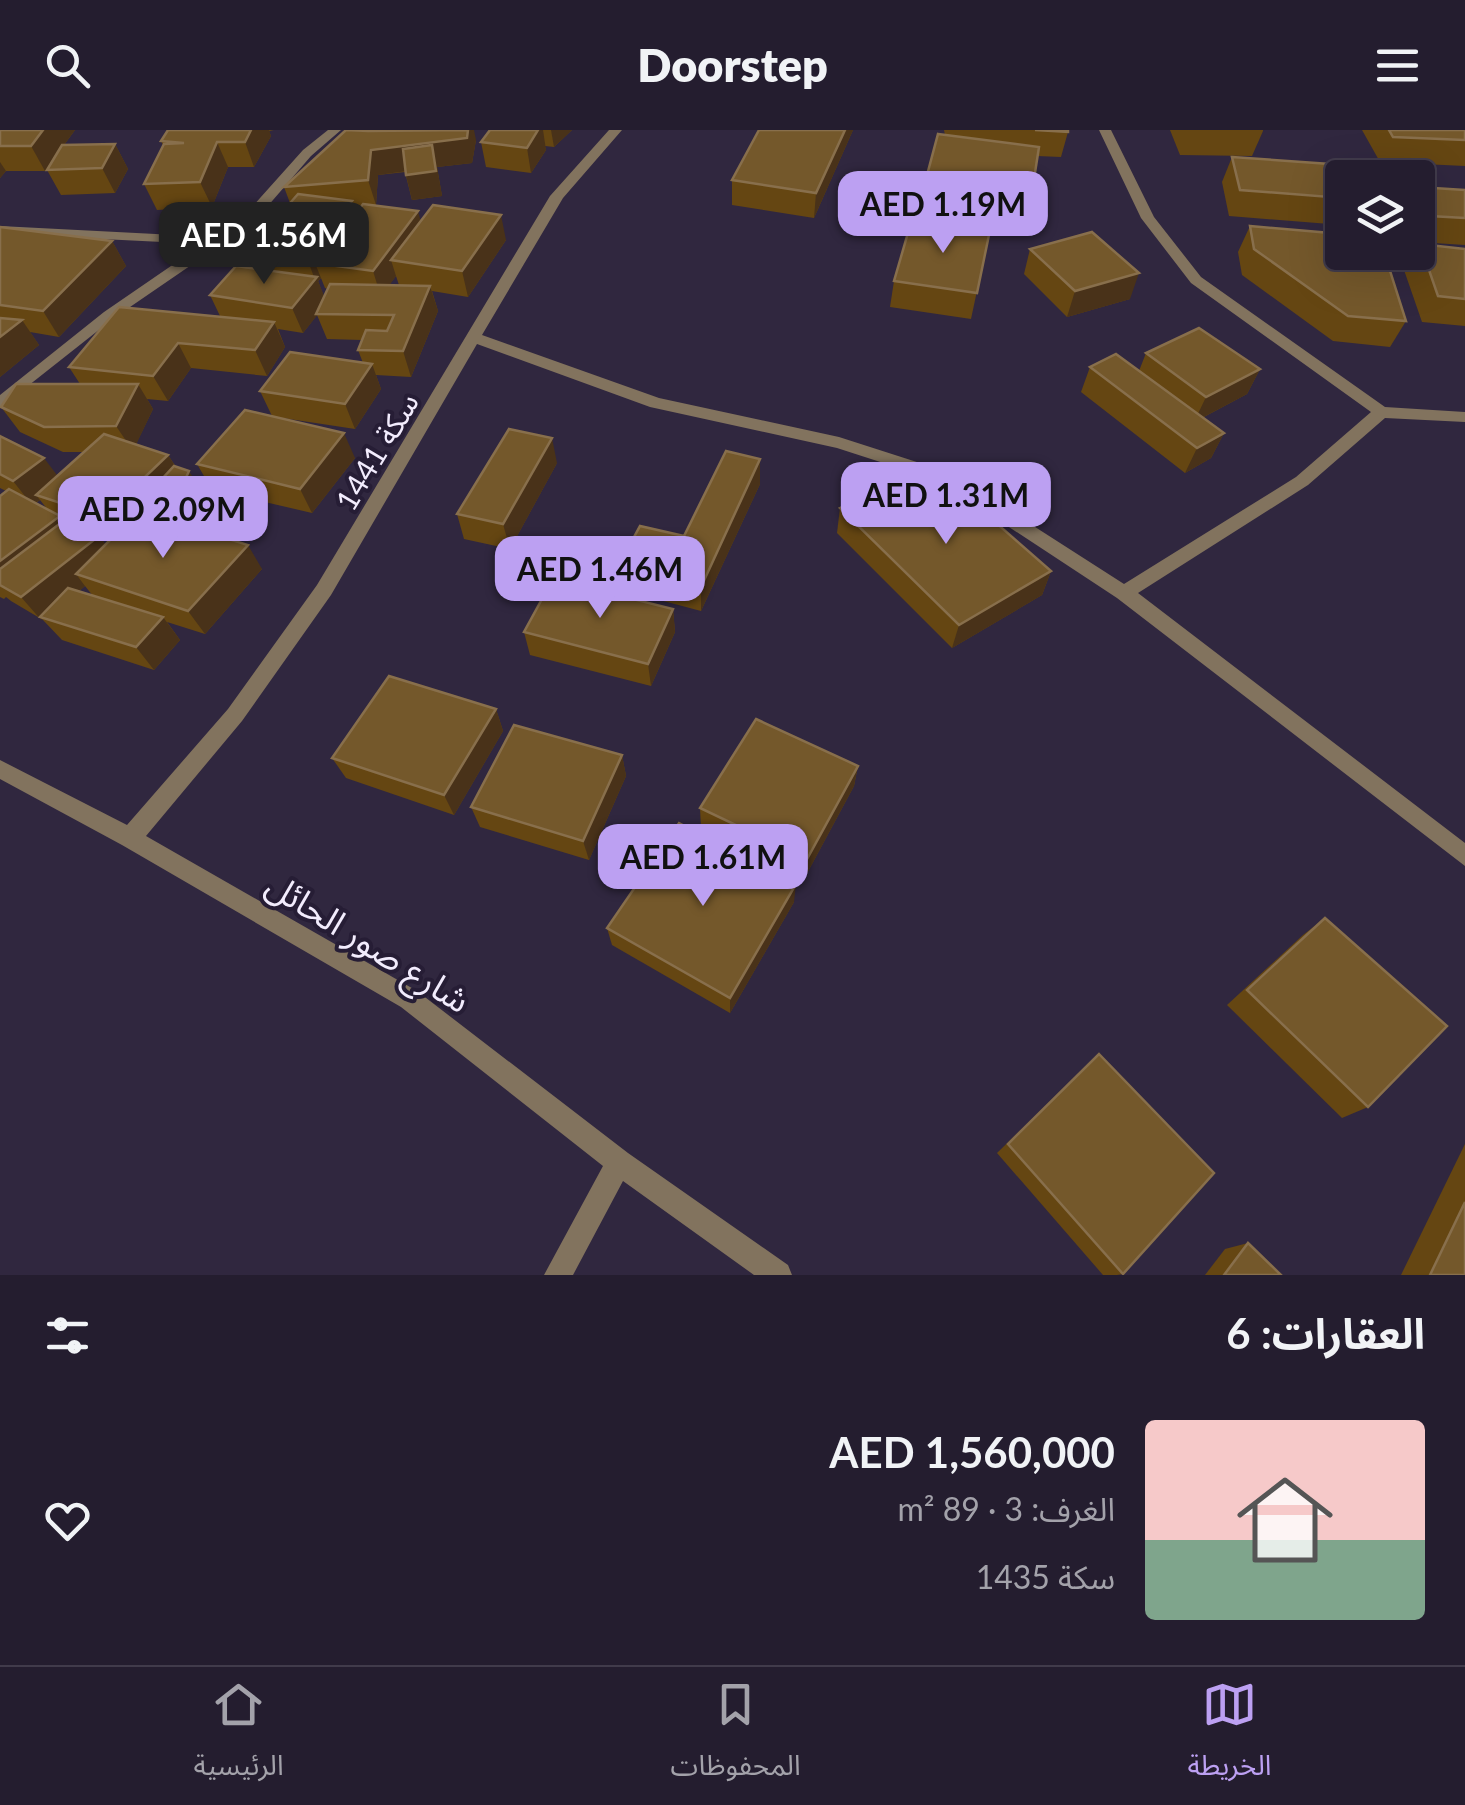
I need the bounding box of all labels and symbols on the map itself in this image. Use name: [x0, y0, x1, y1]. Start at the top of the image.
pin: AED 1.19M: [829, 171, 1057, 256]
pin: AED 1.56M: [150, 202, 378, 287]
street label: سكة 1441: [327, 386, 425, 516]
pin: AED 1.31M: [832, 462, 1060, 547]
pin: AED 2.09M: [49, 476, 277, 561]
pin: AED 1.46M: [486, 536, 714, 621]
pin: AED 1.61M: [589, 824, 817, 909]
street label: شارع صور الحائل: [256, 862, 478, 1026]

